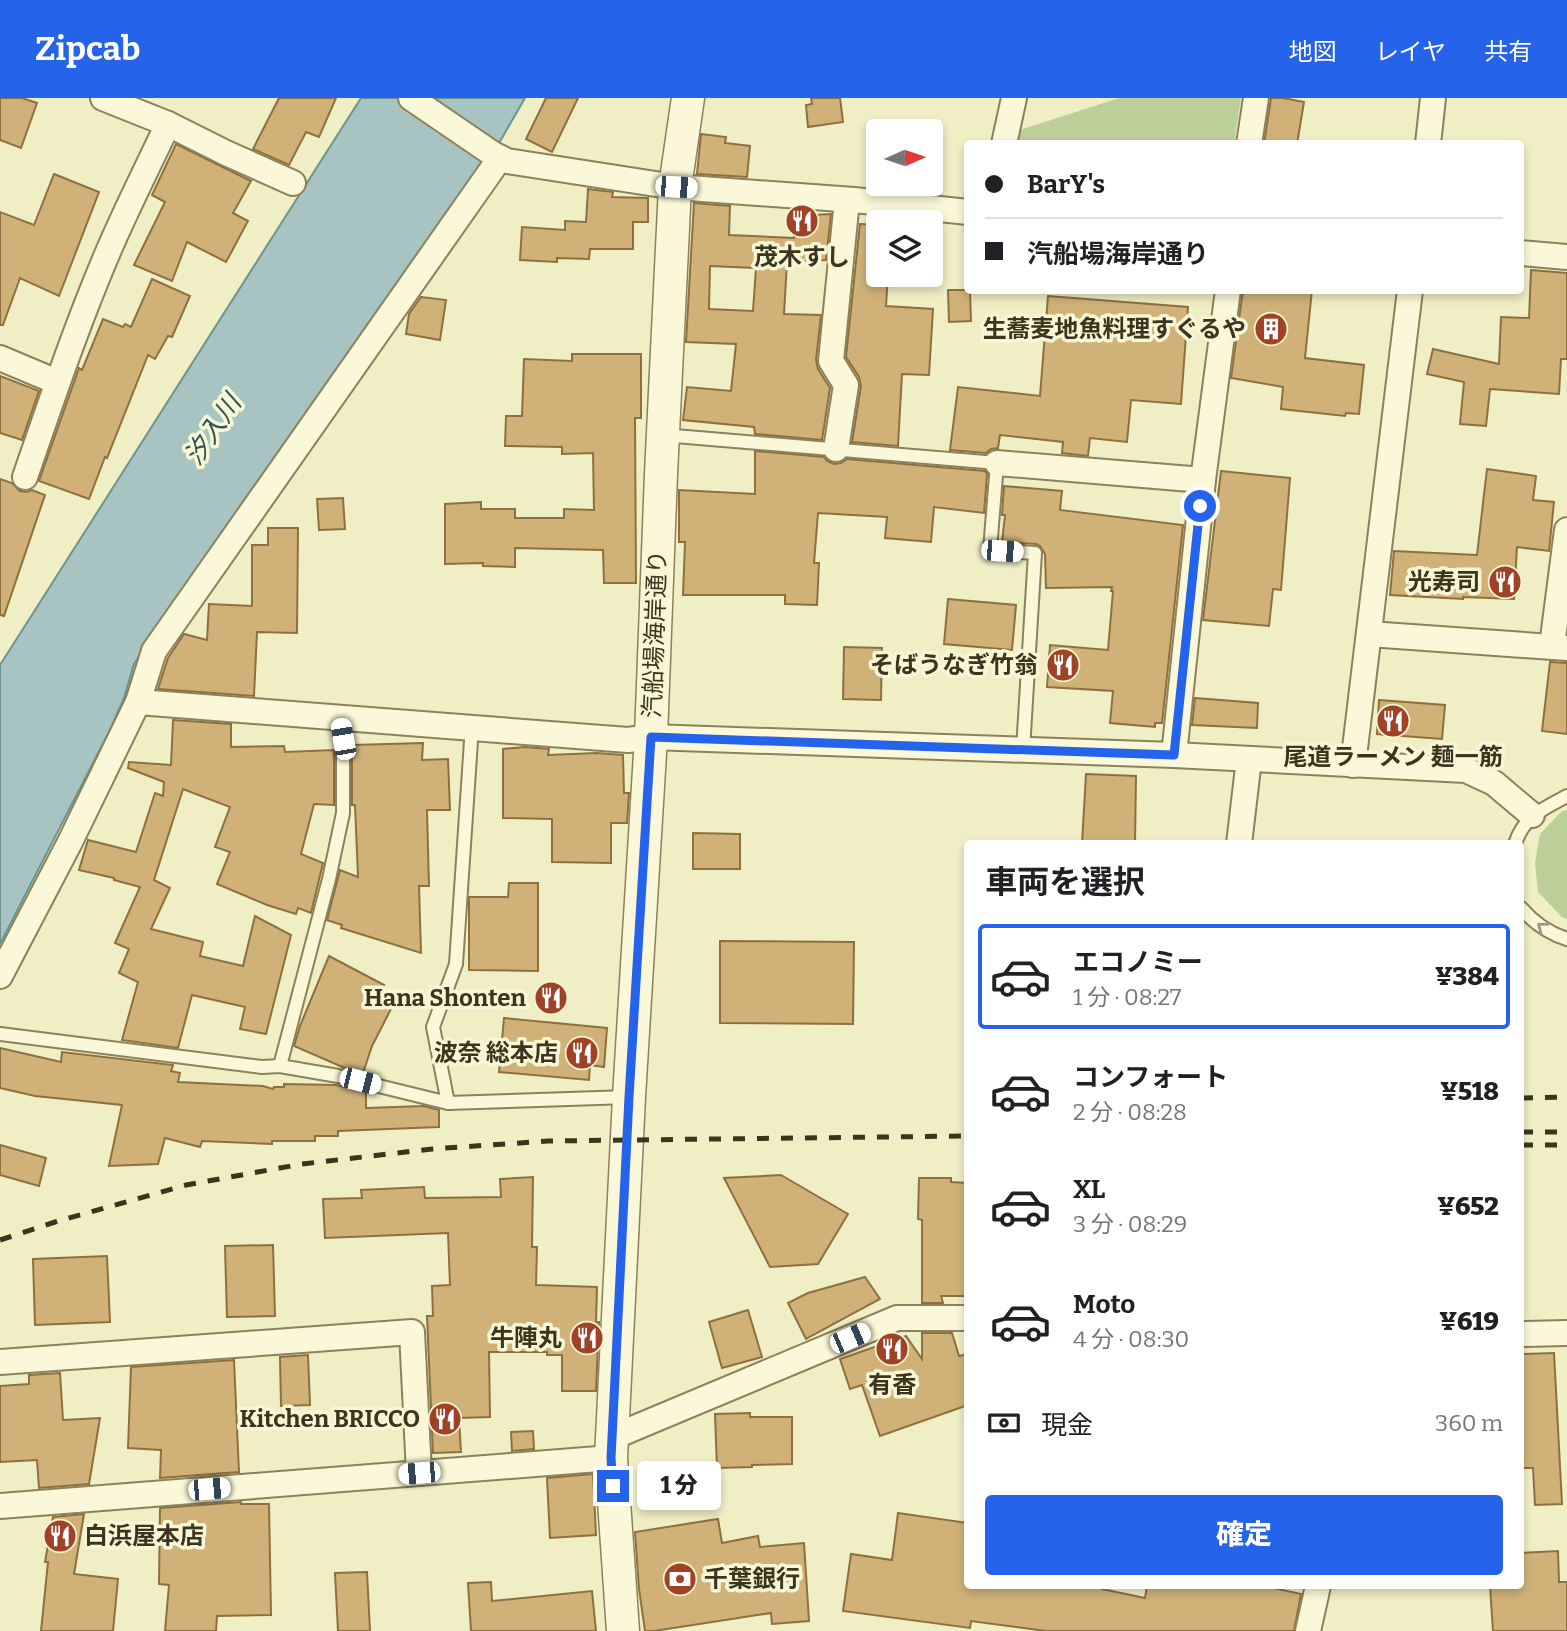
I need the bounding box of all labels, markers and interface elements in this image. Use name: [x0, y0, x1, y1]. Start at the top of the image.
text: Zipcab: [35, 29, 140, 69]
text: 地図: [1289, 38, 1337, 66]
text: レイヤ: [1375, 38, 1446, 66]
text: 共有: [1484, 38, 1532, 66]
north arrow: [866, 119, 943, 196]
map controls: [866, 119, 943, 287]
text: BarY's: [1027, 169, 1105, 200]
car: [655, 175, 698, 199]
restaurant icon: 茂木すし: [783, 202, 821, 240]
button: layers: [866, 210, 943, 287]
text: 汽船場海岸通り: [1027, 239, 1209, 270]
place label: 茂木すし: [754, 243, 850, 271]
building icon: 生蕎麦地魚料理すぐるや: [1252, 310, 1290, 348]
place label: 生蕎麦地魚料理すぐるや: [982, 315, 1246, 343]
water label: 汐入川: [178, 387, 249, 471]
route start: [1184, 490, 1216, 522]
car: [981, 539, 1024, 563]
street label: 汽船場海岸通り: [638, 550, 672, 718]
restaurant icon: 光寿司: [1486, 563, 1524, 601]
place label: 光寿司: [1408, 568, 1480, 596]
restaurant icon: そばうなぎ竹翁: [1044, 646, 1082, 684]
place label: そばうなぎ竹翁: [870, 651, 1038, 679]
restaurant icon: 尾道ラーメン 麺一筋: [1374, 702, 1412, 740]
car: [330, 716, 357, 762]
place label: 尾道ラーメン 麺一筋: [1283, 743, 1503, 771]
text: 車両を選択: [985, 863, 1145, 901]
one-way arrow: [1537, 923, 1550, 935]
icon: car: [989, 945, 1052, 1008]
text: エコノミー: [1073, 947, 1203, 978]
text: ¥384: [1435, 961, 1499, 992]
restaurant icon: Hana Shonten: [532, 979, 570, 1017]
text: 1 分 · 08:27: [1073, 983, 1181, 1011]
place label: Hana Shonten: [364, 984, 527, 1012]
restaurant icon: 波奈 総本店: [563, 1034, 601, 1072]
place label: 波奈 総本店: [434, 1039, 558, 1067]
icon: car: [989, 1060, 1052, 1123]
text: コンフォート: [1073, 1062, 1228, 1093]
car: [338, 1066, 383, 1096]
text: ¥518: [1440, 1076, 1499, 1107]
text: 2 分 · 08:28: [1073, 1098, 1187, 1126]
text: XL: [1073, 1174, 1105, 1205]
icon: car: [989, 1175, 1052, 1238]
text: ¥652: [1437, 1191, 1499, 1222]
text: 3 分 · 08:29: [1073, 1210, 1187, 1238]
text: Moto: [1073, 1289, 1135, 1320]
icon: car: [989, 1290, 1052, 1353]
text: ¥619: [1439, 1306, 1499, 1337]
restaurant icon: 牛陣丸: [568, 1319, 606, 1357]
car: [827, 1320, 874, 1356]
place label: 牛陣丸: [490, 1324, 562, 1352]
text: 4 分 · 08:30: [1073, 1325, 1189, 1353]
restaurant icon: 有香: [873, 1330, 911, 1368]
place label: 有香: [868, 1371, 916, 1399]
restaurant icon: Kitchen BRICCO: [426, 1400, 464, 1438]
icon: cash: [985, 1404, 1023, 1442]
place label: Kitchen BRICCO: [239, 1405, 420, 1433]
text: 360 m: [1435, 1409, 1503, 1437]
text: 現金: [1041, 1410, 1093, 1441]
car: [398, 1461, 441, 1485]
callout: 1 分: [638, 1462, 722, 1510]
route end: [597, 1470, 629, 1502]
text: 1 分: [660, 1471, 698, 1499]
car: [188, 1477, 231, 1501]
button: 確定: [985, 1495, 1503, 1575]
restaurant icon: 白浜屋本店: [41, 1517, 79, 1555]
place label: 白浜屋本店: [84, 1522, 204, 1550]
bank icon: 千葉銀行: [661, 1560, 699, 1598]
place label: 千葉銀行: [704, 1565, 800, 1593]

